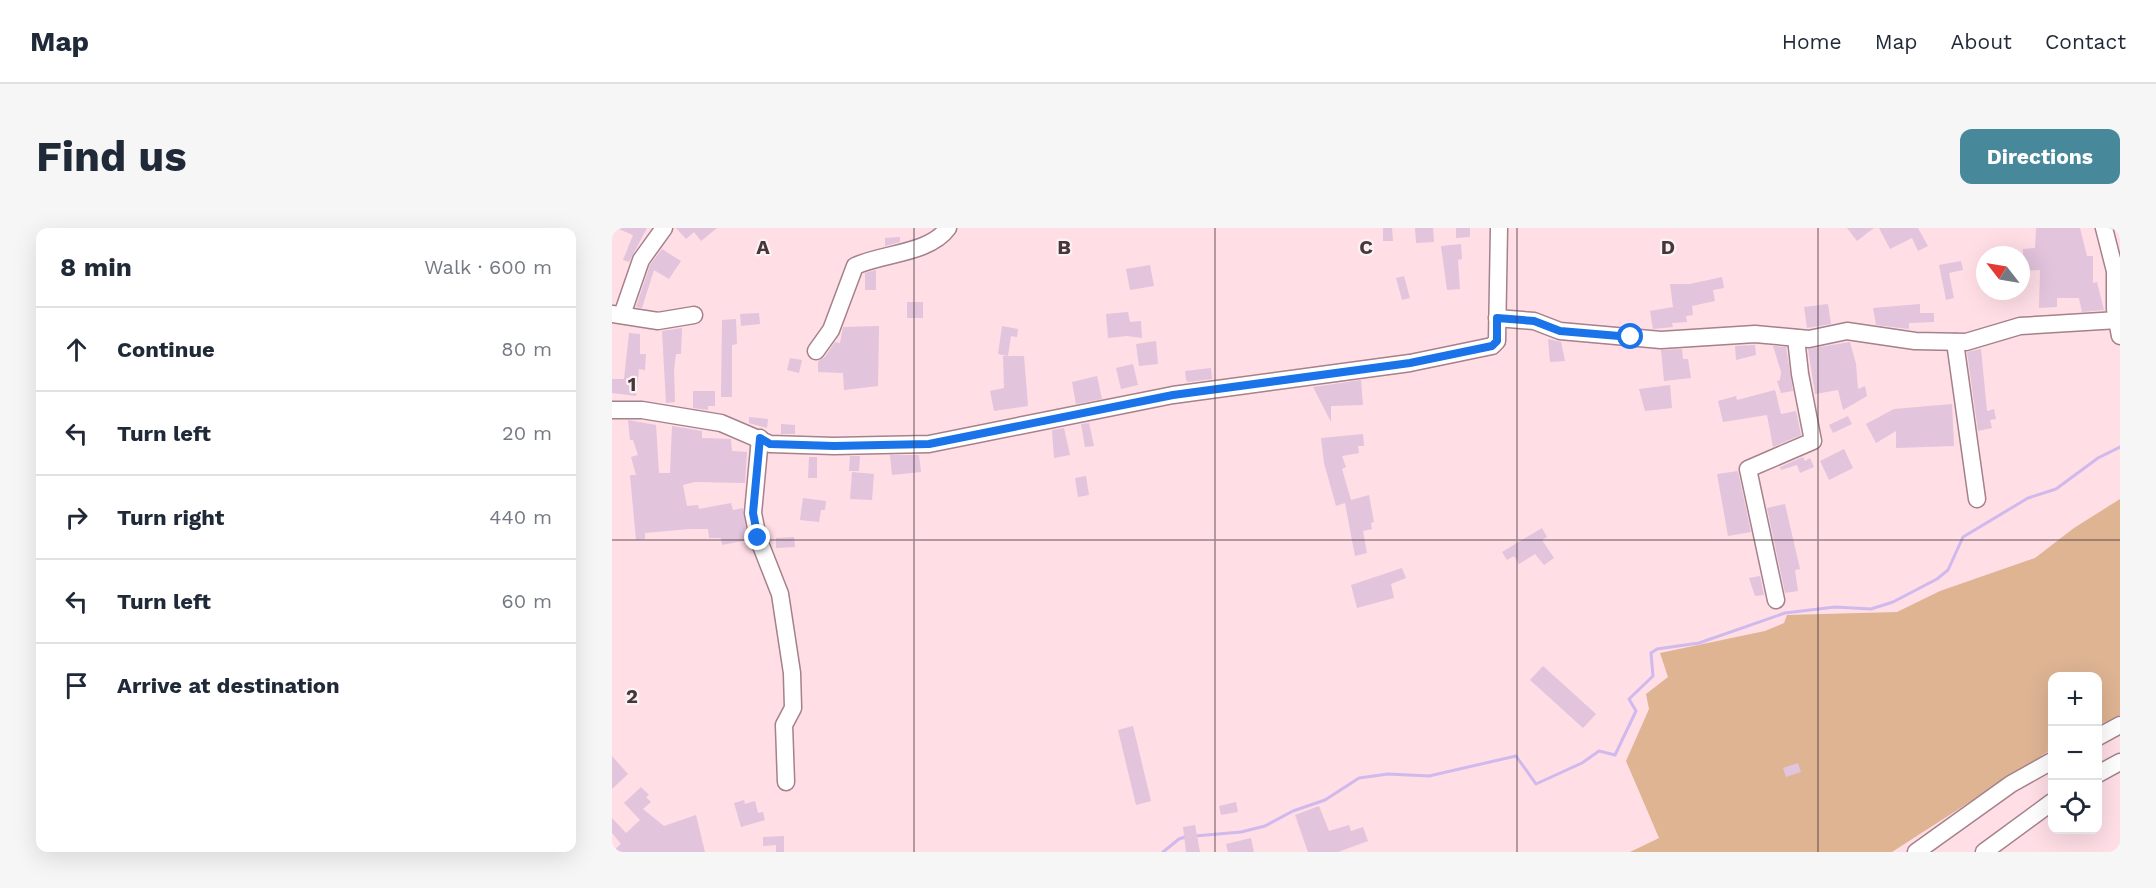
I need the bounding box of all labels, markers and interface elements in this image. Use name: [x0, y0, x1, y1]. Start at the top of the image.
text: Map: [30, 25, 89, 58]
text: Home: [1782, 29, 1842, 54]
text: Map: [1875, 29, 1918, 54]
text: About: [1951, 29, 2012, 54]
text: Contact: [2045, 29, 2126, 54]
button: Directions: [1960, 129, 2120, 184]
text: Find us: [36, 132, 187, 181]
text: A: [756, 235, 770, 259]
text: B: [1057, 235, 1071, 259]
text: C: [1359, 235, 1373, 259]
text: D: [1661, 235, 1675, 259]
north arrow: [1976, 246, 2030, 300]
text: 8 min: [60, 252, 132, 282]
text: Walk · 600 m: [424, 255, 552, 279]
route start: [1617, 323, 1643, 349]
icon: ahead: [60, 333, 93, 366]
text: Continue: [117, 337, 215, 362]
text: 80 m: [501, 337, 552, 361]
text: 1: [628, 372, 636, 396]
icon: left: [60, 417, 93, 450]
text: Turn left: [117, 421, 211, 446]
text: 20 m: [502, 421, 552, 445]
icon: right: [60, 501, 93, 534]
text: Turn right: [117, 505, 224, 530]
text: 440 m: [489, 505, 552, 529]
route end: [744, 524, 770, 550]
icon: left: [60, 585, 93, 618]
text: Turn left: [117, 589, 211, 614]
text: 60 m: [502, 589, 552, 613]
icon: arrive: [60, 669, 93, 702]
map controls: [2048, 672, 2102, 834]
button: +: [2048, 672, 2102, 726]
text: Arrive at destination: [117, 673, 340, 698]
text: 2: [626, 684, 638, 708]
button: −: [2048, 726, 2102, 780]
button: locate: [2048, 780, 2102, 834]

